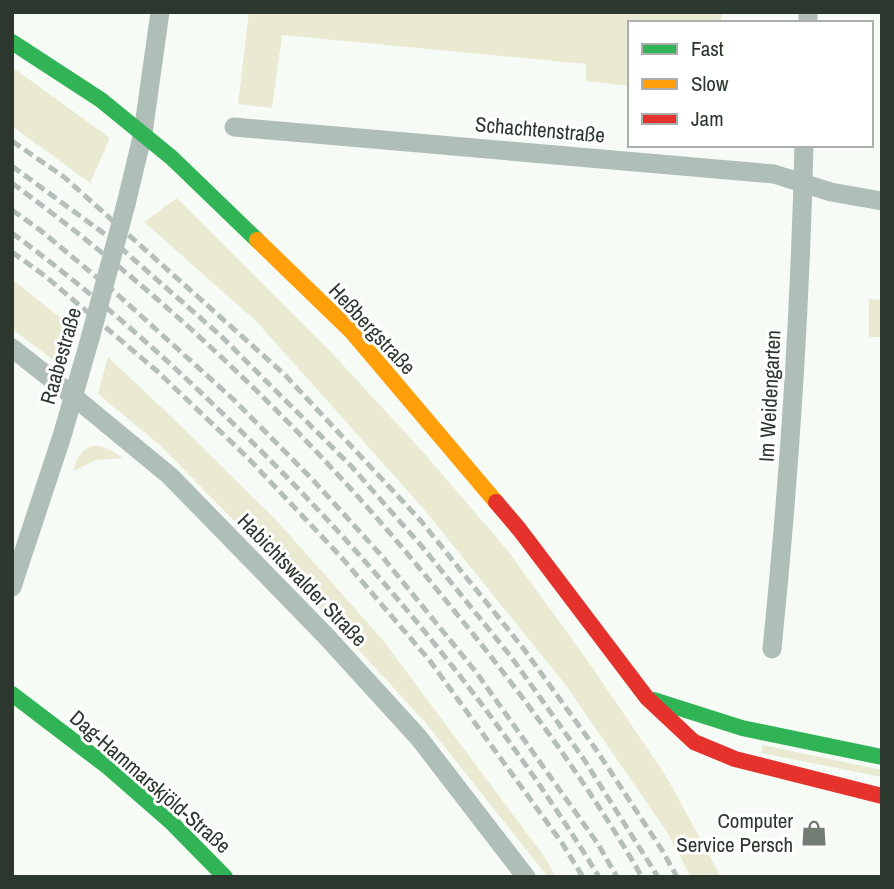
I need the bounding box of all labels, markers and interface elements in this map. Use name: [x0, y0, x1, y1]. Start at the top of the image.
legend: [628, 21, 873, 147]
text: Fast: [691, 34, 724, 63]
text: Slow: [691, 69, 729, 98]
text: Jam: [691, 104, 724, 133]
street label: Schachtenstraße: [474, 109, 606, 150]
street label: Heßbergstraße: [322, 276, 422, 381]
street label: Raabestraße: [33, 304, 88, 408]
street label: Im Weidengarten: [752, 329, 787, 463]
street label: Habichtswalder Straße: [231, 507, 374, 653]
street label: Dag-Hammarskjöld-Straße: [64, 704, 237, 860]
place label: Computer Service Persch: [676, 806, 793, 859]
shop icon: Computer Service Persch: [799, 818, 829, 848]

